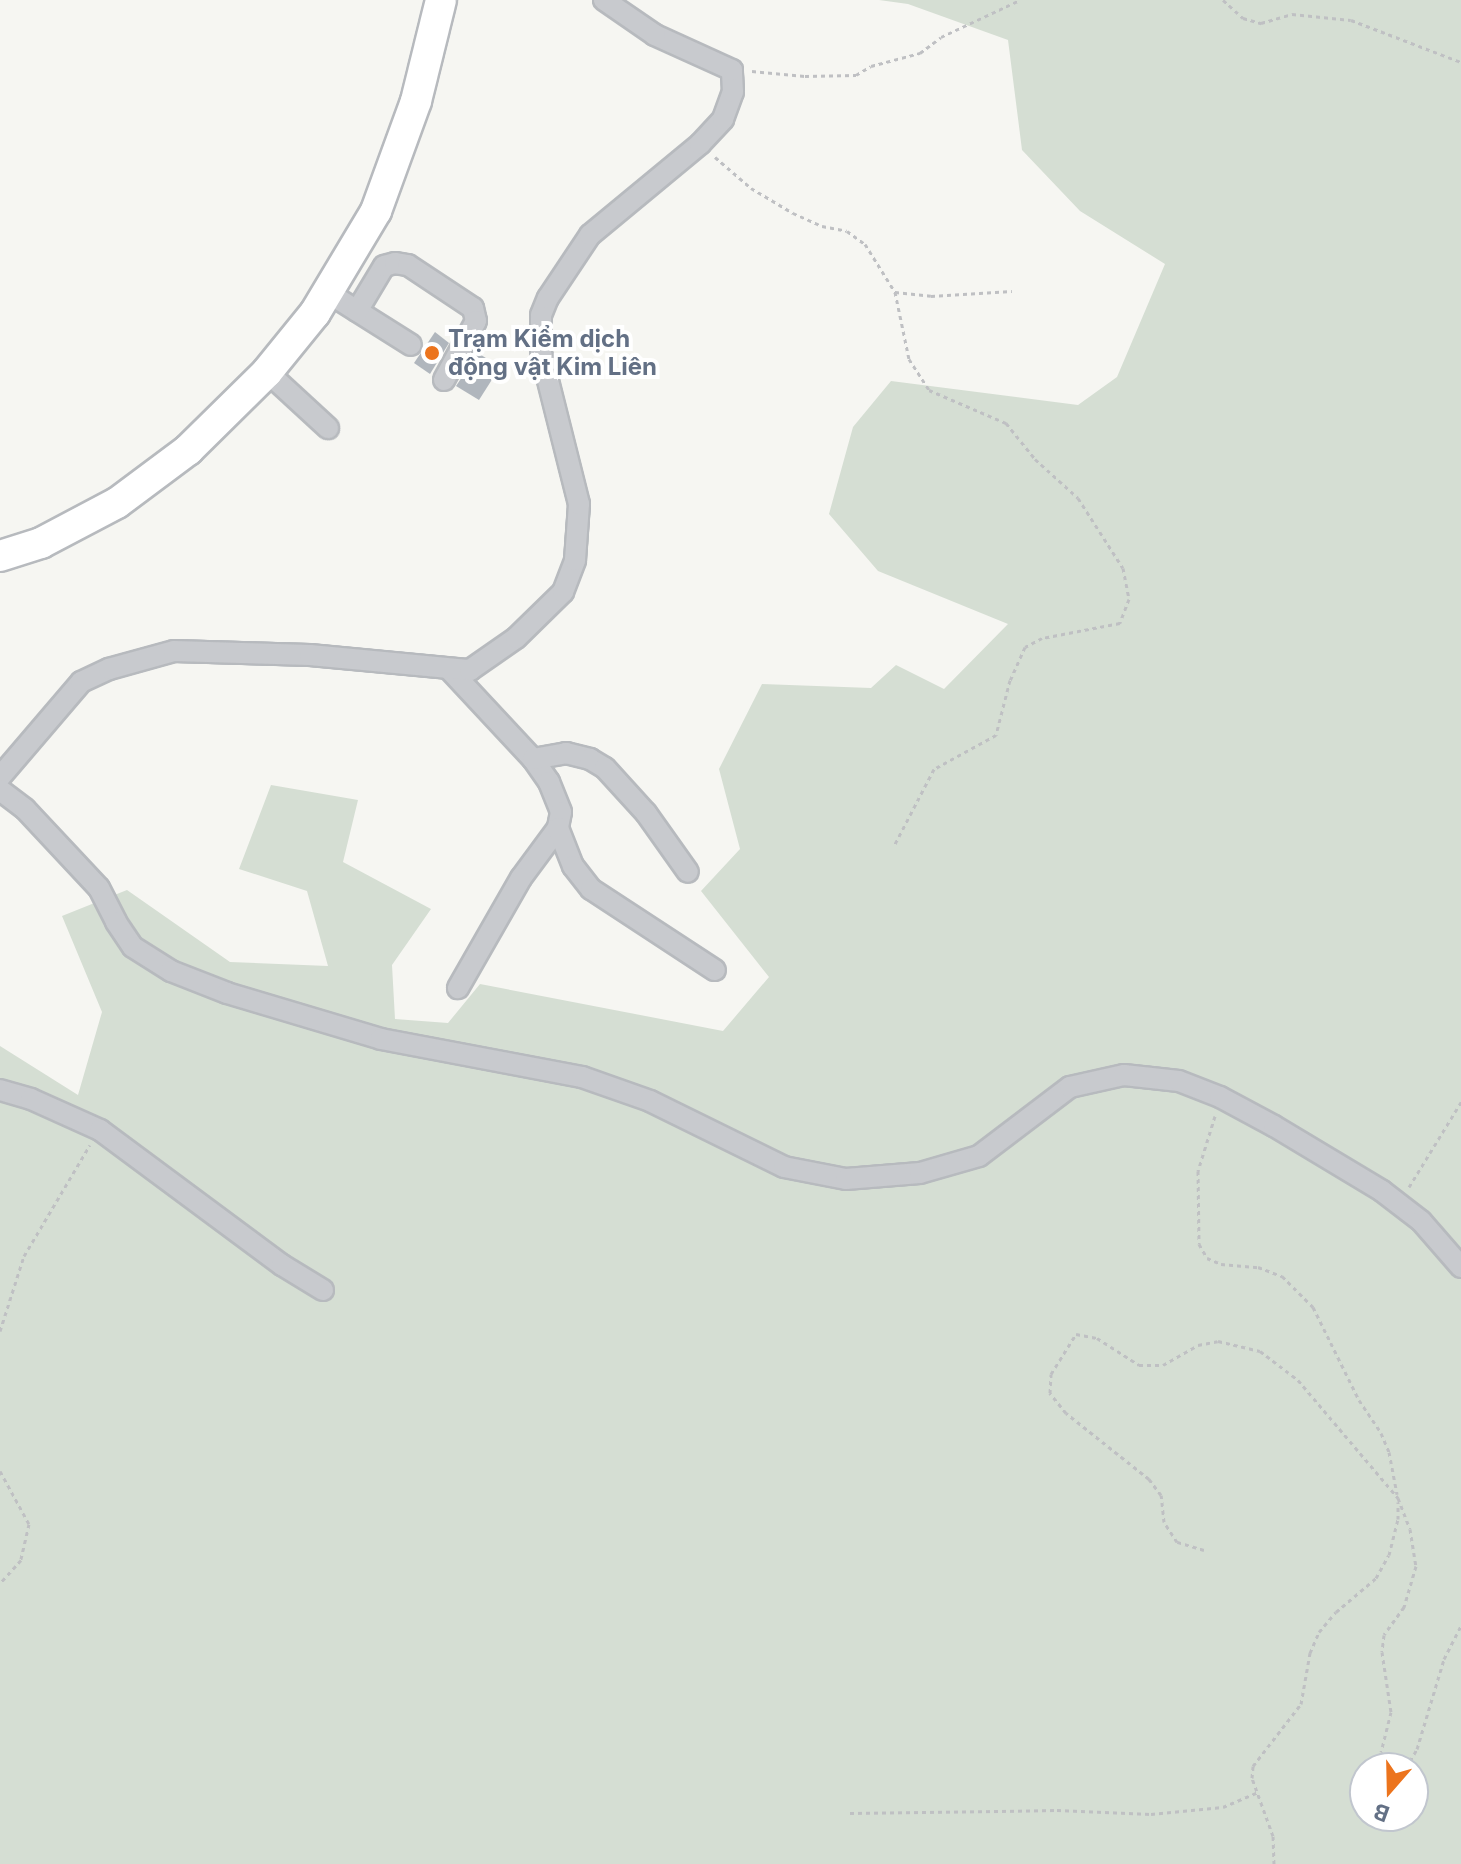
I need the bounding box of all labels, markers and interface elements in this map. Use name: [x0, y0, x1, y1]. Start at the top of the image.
place label: Trạm Kiểm dịch động vật Kim Liên: [448, 325, 657, 381]
marker: Trạm Kiểm dịch động vật Kim Liên: [423, 344, 441, 362]
north arrow: [1349, 1752, 1429, 1832]
text: B: [1370, 1798, 1393, 1827]

